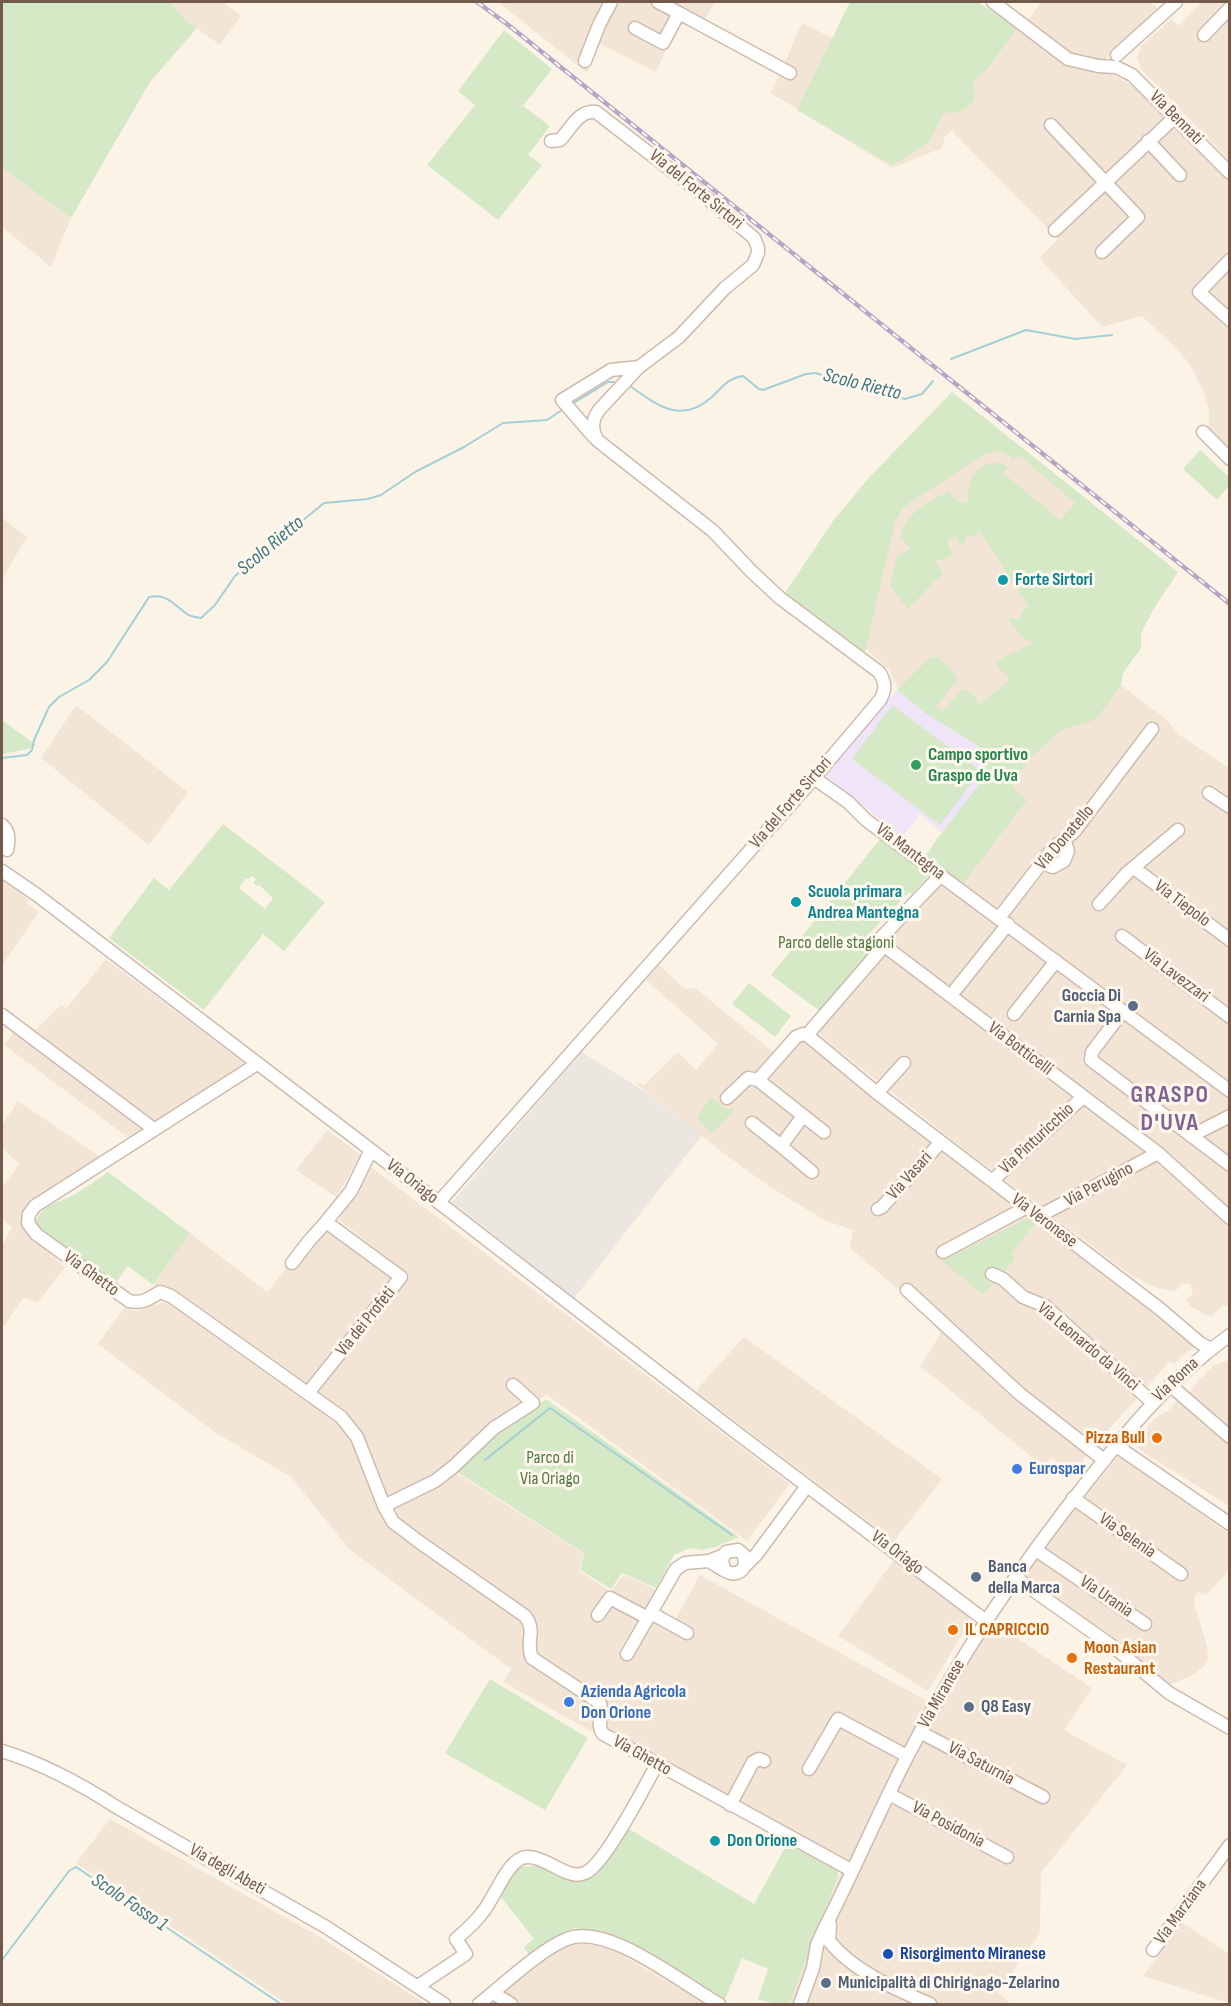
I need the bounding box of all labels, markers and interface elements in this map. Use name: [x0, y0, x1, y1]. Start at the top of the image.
street label: Via Bennati: [1144, 86, 1208, 150]
street label: Via del Forte Sirtori: [645, 145, 747, 235]
water label: Scolo Rietto: [820, 364, 904, 406]
water label: Scolo Rietto: [233, 511, 309, 581]
place label: Forte Sirtori: [1015, 569, 1093, 591]
marker: Forte Sirtori: [996, 573, 1010, 587]
place label: Campo sportivo Graspo de Uva: [928, 744, 1028, 786]
street label: Via del Forte Sirtori: [745, 753, 837, 853]
marker: Campo sportivo Graspo de Uva: [909, 758, 923, 772]
street label: Via Donatello: [1031, 801, 1099, 875]
street label: Via Mantegna: [871, 819, 949, 885]
street label: Via Tiepolo: [1150, 876, 1214, 932]
place label: Scuola primara Andrea Mantegna: [808, 881, 919, 924]
marker: Scuola primara Andrea Mantegna: [789, 895, 803, 909]
park label: Parco delle stagioni: [778, 932, 894, 954]
street label: Via Lavezzari: [1139, 944, 1213, 1008]
place label: Goccia Di Carnia Spa: [1054, 985, 1121, 1028]
marker: Goccia Di Carnia Spa: [1126, 999, 1140, 1013]
street label: Via Botticelli: [983, 1018, 1057, 1080]
district label: GRASPO D'UVA: [1130, 1082, 1210, 1138]
street label: Via Pinturicchio: [995, 1099, 1079, 1179]
street label: Via Vasari: [883, 1147, 937, 1205]
street label: Via Oriago: [382, 1155, 442, 1209]
street label: Via Perugino: [1061, 1158, 1137, 1212]
street label: Via Veronese: [1007, 1189, 1081, 1253]
street label: Via Ghetto: [59, 1247, 123, 1301]
street label: Via dei Profeti: [332, 1283, 400, 1361]
street label: Via Leonardo da Vinci: [1033, 1298, 1143, 1396]
street label: Via Roma: [1148, 1353, 1204, 1407]
place label: Pizza Bull: [1085, 1427, 1145, 1449]
marker: Pizza Bull: [1150, 1431, 1164, 1445]
park label: Parco di Via Oriago: [520, 1447, 580, 1490]
place label: Eurospar: [1029, 1458, 1086, 1480]
marker: Eurospar: [1010, 1462, 1024, 1476]
street label: Via Selenia: [1094, 1509, 1160, 1563]
street label: Via Oriago: [866, 1526, 928, 1580]
place label: Banca della Marca: [988, 1556, 1060, 1598]
marker: Banca della Marca: [969, 1570, 983, 1584]
street label: Via Urania: [1075, 1571, 1137, 1623]
place label: IL CAPRICCIO: [965, 1619, 1049, 1641]
marker: IL CAPRICCIO: [946, 1623, 960, 1637]
place label: Moon Asian Restaurant: [1084, 1637, 1156, 1680]
marker: Moon Asian Restaurant: [1065, 1651, 1079, 1665]
street label: Via Miranese: [914, 1656, 970, 1732]
place label: Azienda Agricola Don Orione: [581, 1681, 686, 1724]
marker: Azienda Agricola Don Orione: [562, 1695, 576, 1709]
place label: Q8 Easy: [981, 1696, 1031, 1718]
marker: Q8 Easy: [962, 1700, 976, 1714]
street label: Via Ghetto: [609, 1731, 675, 1781]
street label: Via Saturnia: [944, 1738, 1018, 1790]
street label: Via Posidonia: [908, 1797, 988, 1853]
place label: Don Orione: [727, 1830, 797, 1852]
marker: Don Orione: [708, 1834, 722, 1848]
street label: Via degli Abeti: [185, 1840, 269, 1900]
water label: Scolo Fosso 1: [86, 1869, 172, 1937]
street label: Via Marziana: [1150, 1875, 1212, 1949]
place label: Risorgimento Miranese: [900, 1943, 1046, 1965]
marker: Risorgimento Miranese: [881, 1947, 895, 1961]
place label: Municipalità di Chirignago-Zelarino: [838, 1972, 1060, 1994]
marker: Municipalità di Chirignago-Zelarino: [819, 1976, 833, 1990]

